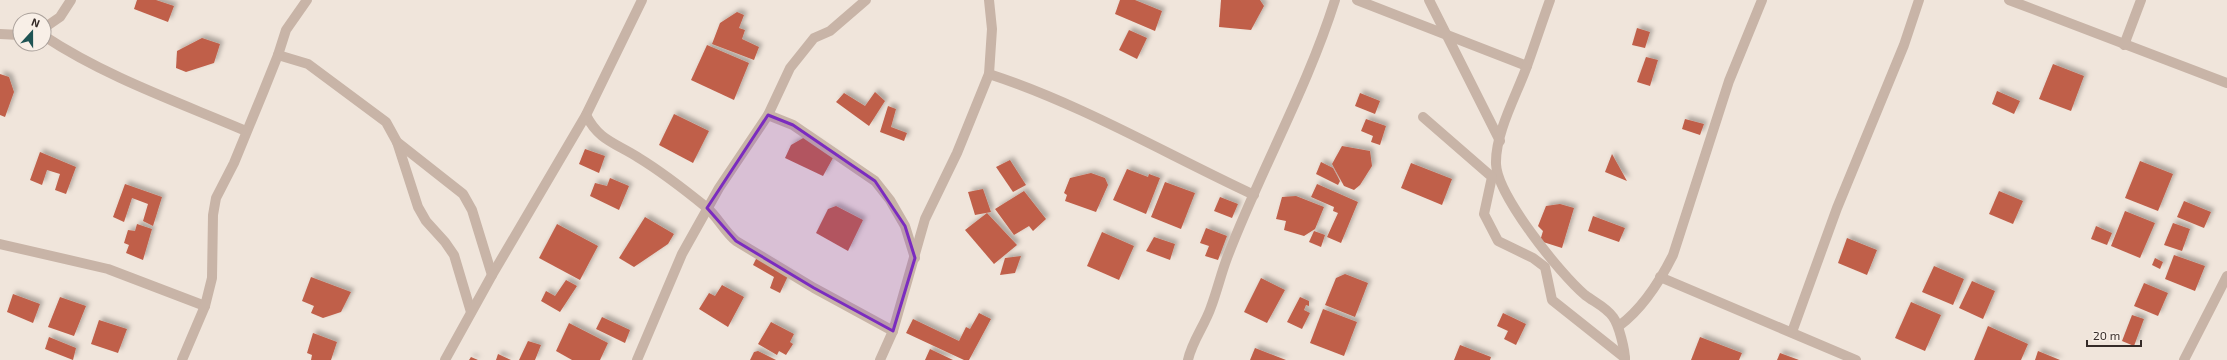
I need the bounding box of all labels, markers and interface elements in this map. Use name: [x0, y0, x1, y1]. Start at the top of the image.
north arrow: [12, 12, 52, 52]
text: N: [30, 15, 42, 30]
scale bar: [2087, 322, 2141, 348]
text: 20 m: [2093, 328, 2120, 342]

